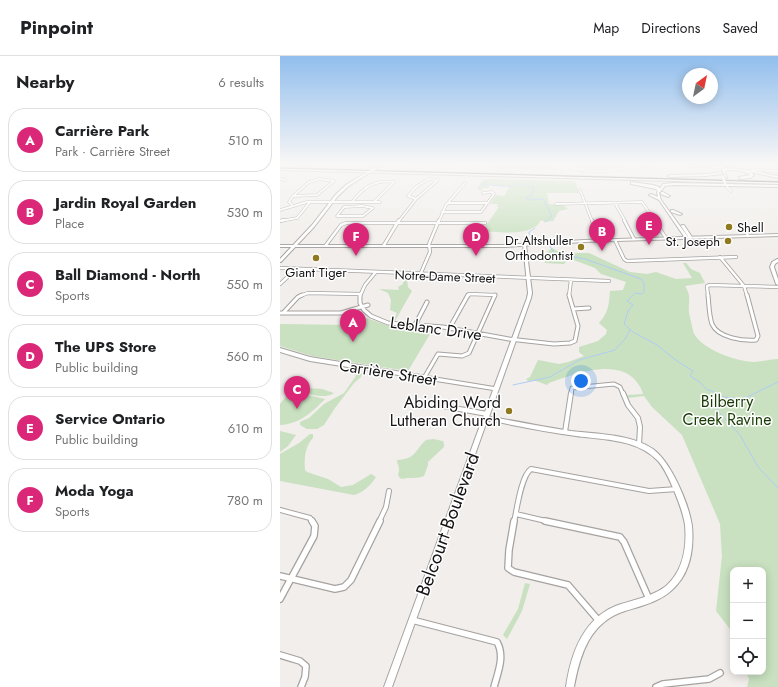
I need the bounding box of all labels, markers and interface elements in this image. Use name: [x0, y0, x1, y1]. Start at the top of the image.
text: Pinpoint: [20, 14, 93, 41]
text: Map: [593, 18, 619, 38]
text: Directions: [641, 18, 701, 38]
text: Saved: [723, 18, 758, 38]
north arrow: [682, 68, 718, 104]
text: Nearby: [16, 70, 74, 94]
text: 6 results: [218, 73, 264, 92]
text: Carrière Park: [55, 120, 150, 142]
text: A: [25, 131, 35, 150]
text: 510 m: [228, 131, 263, 150]
text: Park · Carrière Street: [55, 142, 170, 161]
text: Jardin Royal Garden: [55, 192, 196, 214]
text: B: [26, 203, 34, 222]
text: 530 m: [227, 203, 263, 222]
pin: E: [636, 212, 662, 245]
text: Place: [55, 214, 84, 233]
pin: B: [589, 218, 615, 251]
place label: Shell: [737, 218, 764, 237]
marker: Shell: [724, 222, 734, 232]
pin: F: [343, 223, 369, 256]
pin: D: [463, 223, 489, 256]
place label: Dr Altshuller Orthodontist: [505, 231, 574, 265]
place label: St. Joseph: [666, 232, 720, 251]
marker: St. Joseph: [723, 236, 733, 246]
marker: Dr Altshuller Orthodontist: [576, 242, 586, 252]
marker: Giant Tiger: [311, 253, 321, 263]
place label: Giant Tiger: [285, 263, 347, 282]
text: Ball Diamond - North: [55, 264, 200, 286]
street label: Notre-Dame Street: [394, 265, 497, 288]
text: C: [25, 275, 35, 294]
text: 550 m: [226, 275, 263, 294]
text: Sports: [55, 286, 89, 305]
pin: A: [340, 309, 366, 342]
street label: Leblanc Drive: [389, 311, 483, 346]
text: The UPS Store: [55, 336, 156, 358]
text: D: [25, 347, 35, 366]
text: 560 m: [226, 347, 263, 366]
street label: Carrière Street: [337, 353, 439, 392]
text: Public building: [55, 358, 138, 377]
your location: [571, 371, 591, 391]
pin: C: [284, 376, 310, 409]
park label: Bilberry Creek Ravine: [683, 390, 771, 431]
place label: Abiding Word Lutheran Church: [390, 391, 501, 432]
marker: Abiding Word Lutheran Church: [504, 406, 514, 416]
text: Service Ontario: [55, 408, 165, 430]
text: E: [26, 419, 34, 438]
text: 610 m: [228, 419, 263, 438]
text: Public building: [55, 430, 138, 449]
street label: Belcourt Boulevard: [409, 449, 486, 600]
text: Moda Yoga: [55, 480, 134, 502]
text: F: [26, 491, 34, 510]
text: 780 m: [227, 491, 263, 510]
text: Sports: [55, 502, 89, 521]
map controls: [730, 567, 766, 675]
button: +: [730, 567, 766, 603]
button: −: [730, 603, 766, 639]
button: locate: [730, 639, 766, 675]

